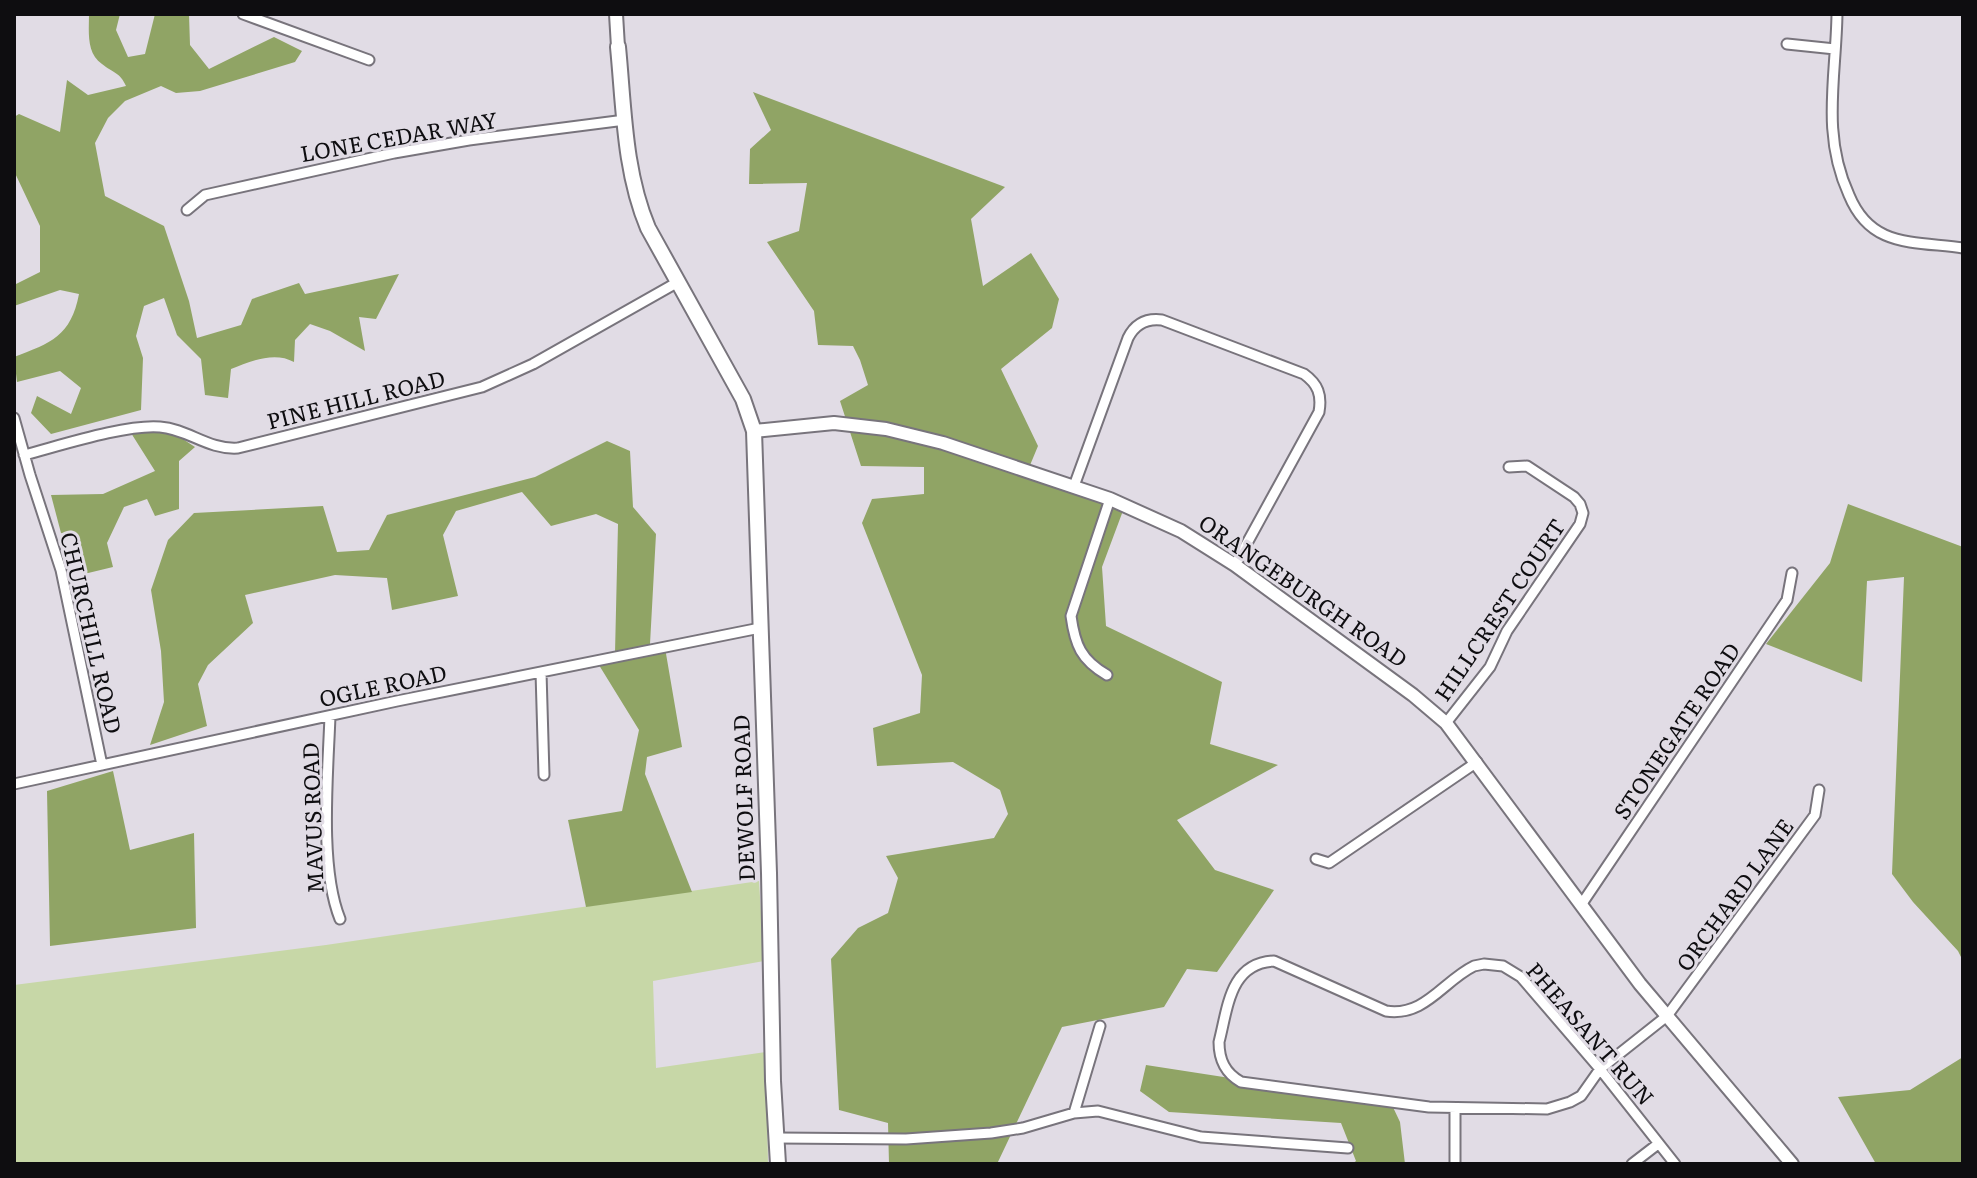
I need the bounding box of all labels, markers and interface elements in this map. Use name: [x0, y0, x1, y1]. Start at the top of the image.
street label: LONE CEDAR WAY: [297, 102, 500, 169]
street label: PINE HILL ROAD: [263, 360, 448, 437]
street label: ORANGEBURGH ROAD: [1193, 505, 1415, 674]
street label: HILLCREST COURT: [1425, 511, 1572, 707]
street label: CHURCHILL ROAD: [53, 529, 132, 737]
street label: STONEGATE ROAD: [1604, 635, 1747, 825]
street label: OGLE ROAD: [316, 655, 449, 714]
street label: DEWOLF ROAD: [723, 714, 762, 882]
street label: MAVUS ROAD: [292, 742, 331, 894]
street label: ORCHARD LANE: [1667, 811, 1801, 977]
street label: PHEASANT RUN: [1519, 954, 1663, 1112]

